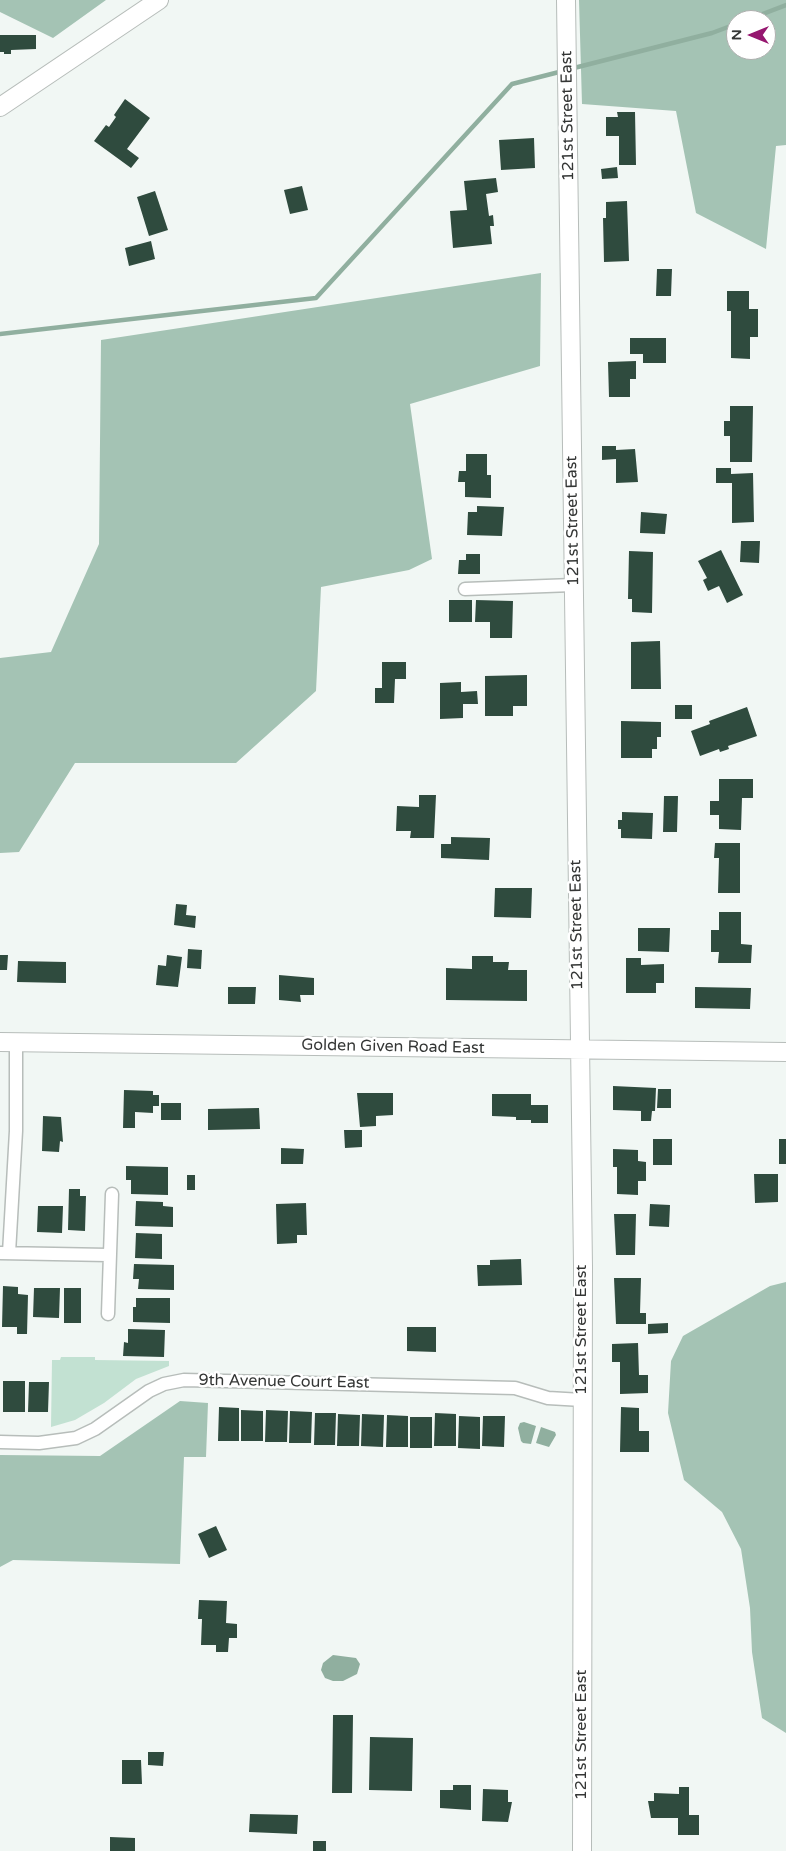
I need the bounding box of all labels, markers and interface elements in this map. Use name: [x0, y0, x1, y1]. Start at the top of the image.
north arrow: [726, 10, 776, 60]
text: N: [728, 29, 745, 41]
street label: 121st Street East: [557, 50, 579, 182]
street label: 121st Street East: [562, 455, 584, 587]
street label: 121st Street East: [566, 859, 588, 991]
street label: Golden Given Road East: [301, 1036, 485, 1058]
street label: 121st Street East: [572, 1265, 592, 1395]
street label: 9th Avenue Court East: [198, 1371, 370, 1393]
street label: 121st Street East: [572, 1670, 592, 1800]

